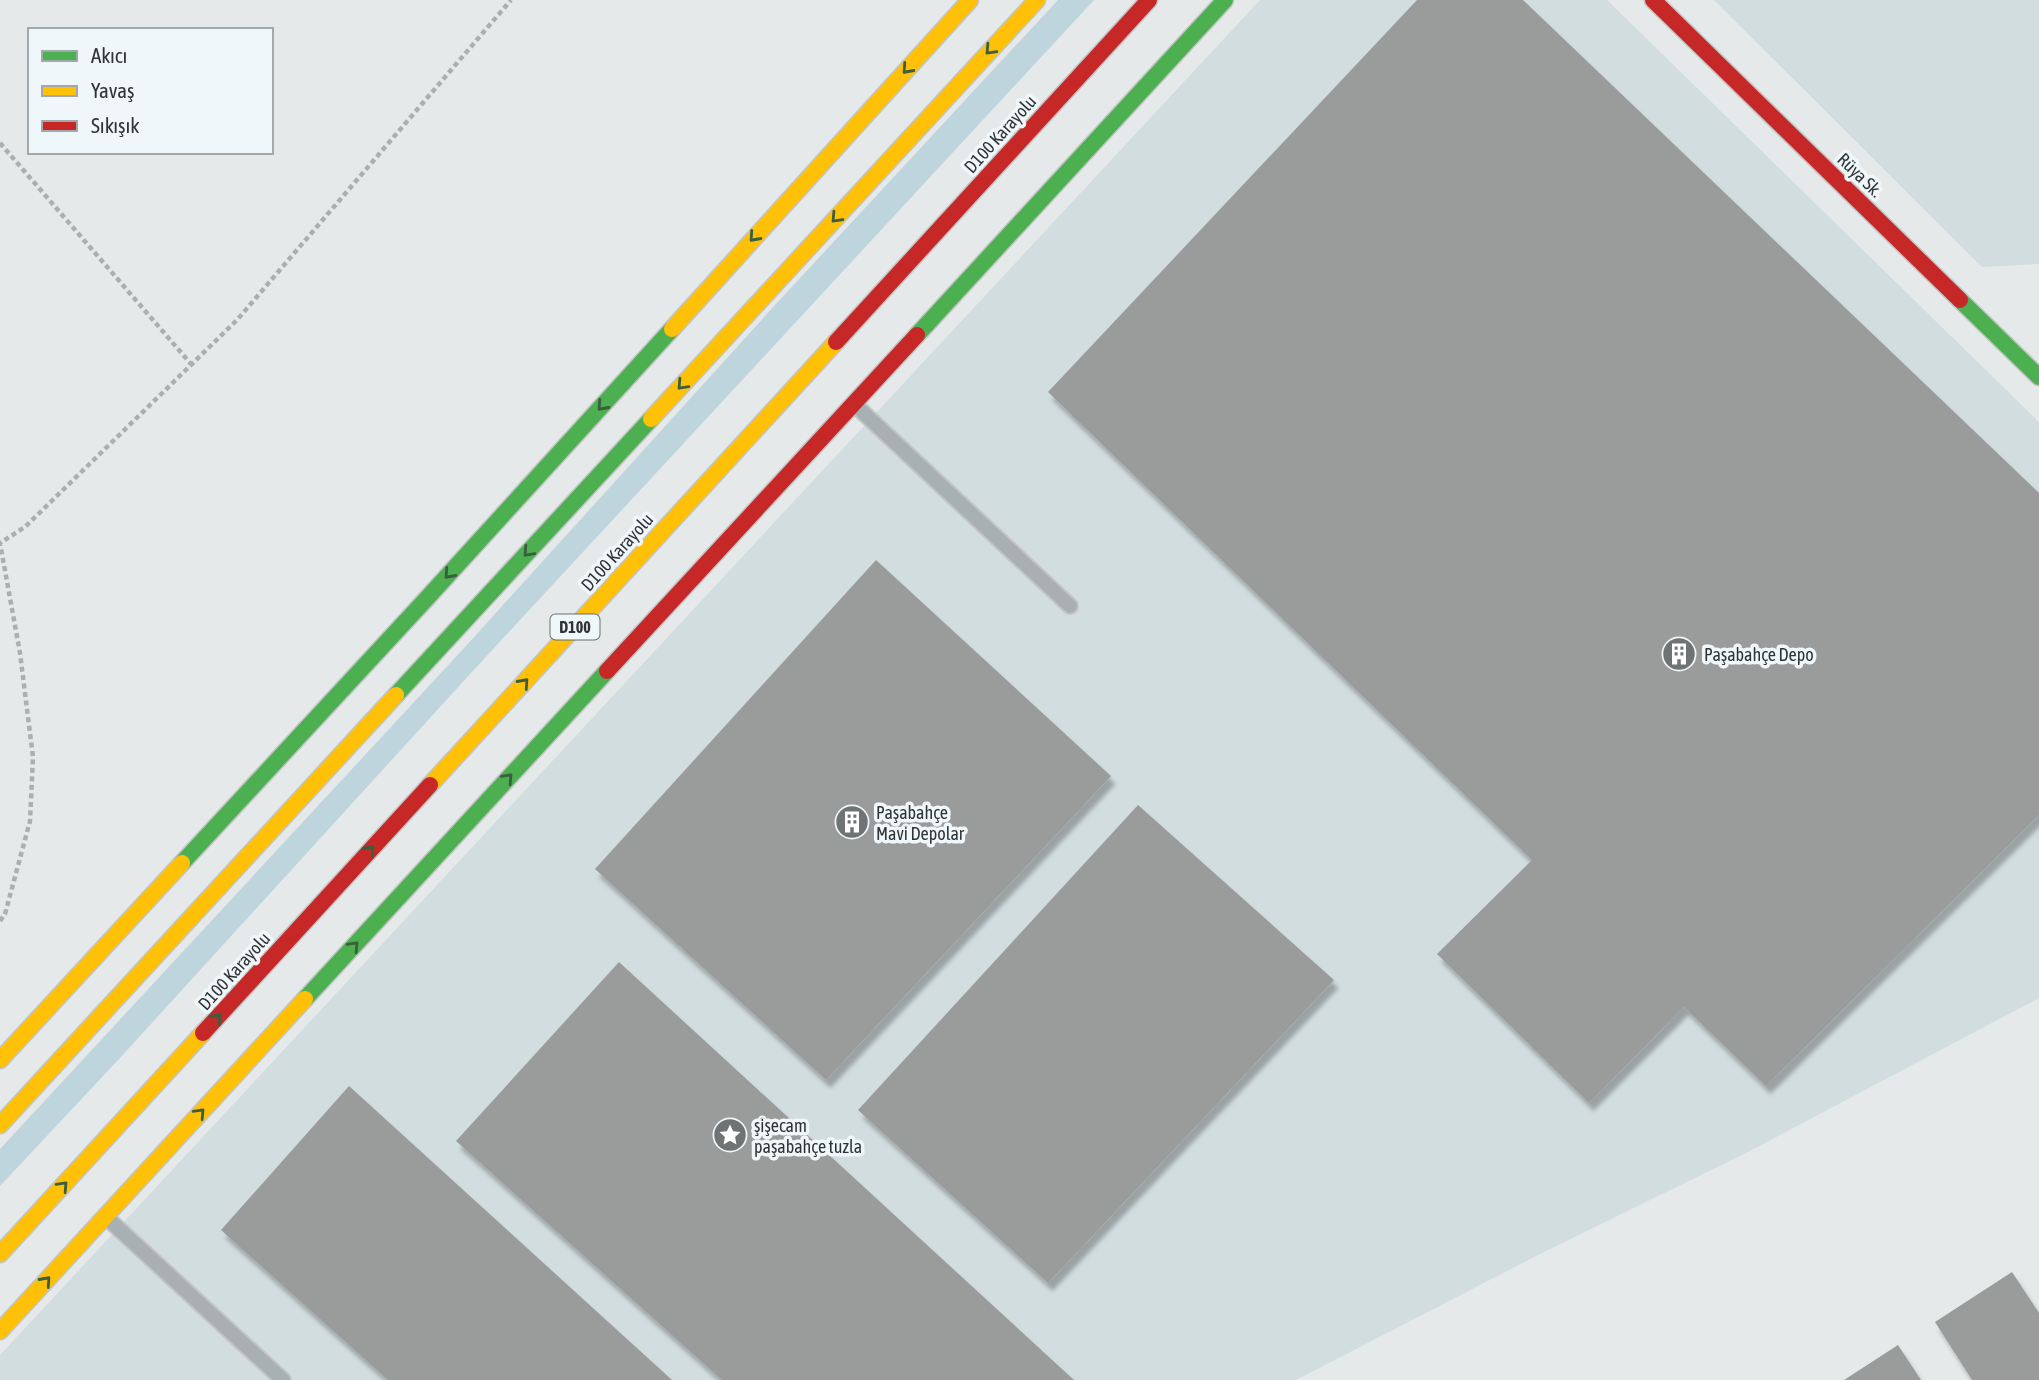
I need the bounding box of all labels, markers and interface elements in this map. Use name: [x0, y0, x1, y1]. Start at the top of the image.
legend: [28, 28, 273, 154]
one-way arrow: [986, 42, 999, 55]
text: Akıcı: [91, 43, 127, 67]
one-way arrow: [903, 61, 916, 74]
text: Yavaş: [91, 78, 134, 102]
street label: D100 Karayolu: [960, 91, 1040, 177]
text: Sıkışık: [91, 113, 140, 137]
street label: Rüya Sk.: [1833, 149, 1887, 201]
one-way arrow: [832, 209, 845, 222]
one-way arrow: [750, 229, 763, 242]
one-way arrow: [678, 377, 690, 390]
one-way arrow: [597, 397, 610, 410]
street label: D100 Karayolu: [577, 509, 657, 595]
one-way arrow: [524, 544, 536, 557]
one-way arrow: [444, 566, 457, 579]
road number: D100: [550, 614, 600, 640]
building icon: Paşabahçe Depo: [1660, 635, 1698, 673]
place label: Paşabahçe Depo: [1704, 644, 1814, 665]
one-way arrow: [516, 678, 528, 691]
one-way arrow: [500, 773, 512, 786]
place label: Paşabahçe Mavi Depolar: [876, 802, 965, 844]
building icon: Paşabahçe Mavi Depolar: [833, 803, 871, 841]
one-way arrow: [362, 846, 375, 859]
street label: D100 Karayolu: [194, 928, 274, 1014]
one-way arrow: [346, 941, 358, 954]
one-way arrow: [209, 1013, 221, 1026]
one-way arrow: [192, 1108, 204, 1121]
place label: şişecam paşabahçe tuzla: [754, 1115, 862, 1157]
place icon: şişecam paşabahçe tuzla: [711, 1116, 749, 1154]
one-way arrow: [55, 1181, 67, 1194]
one-way arrow: [38, 1276, 50, 1289]

